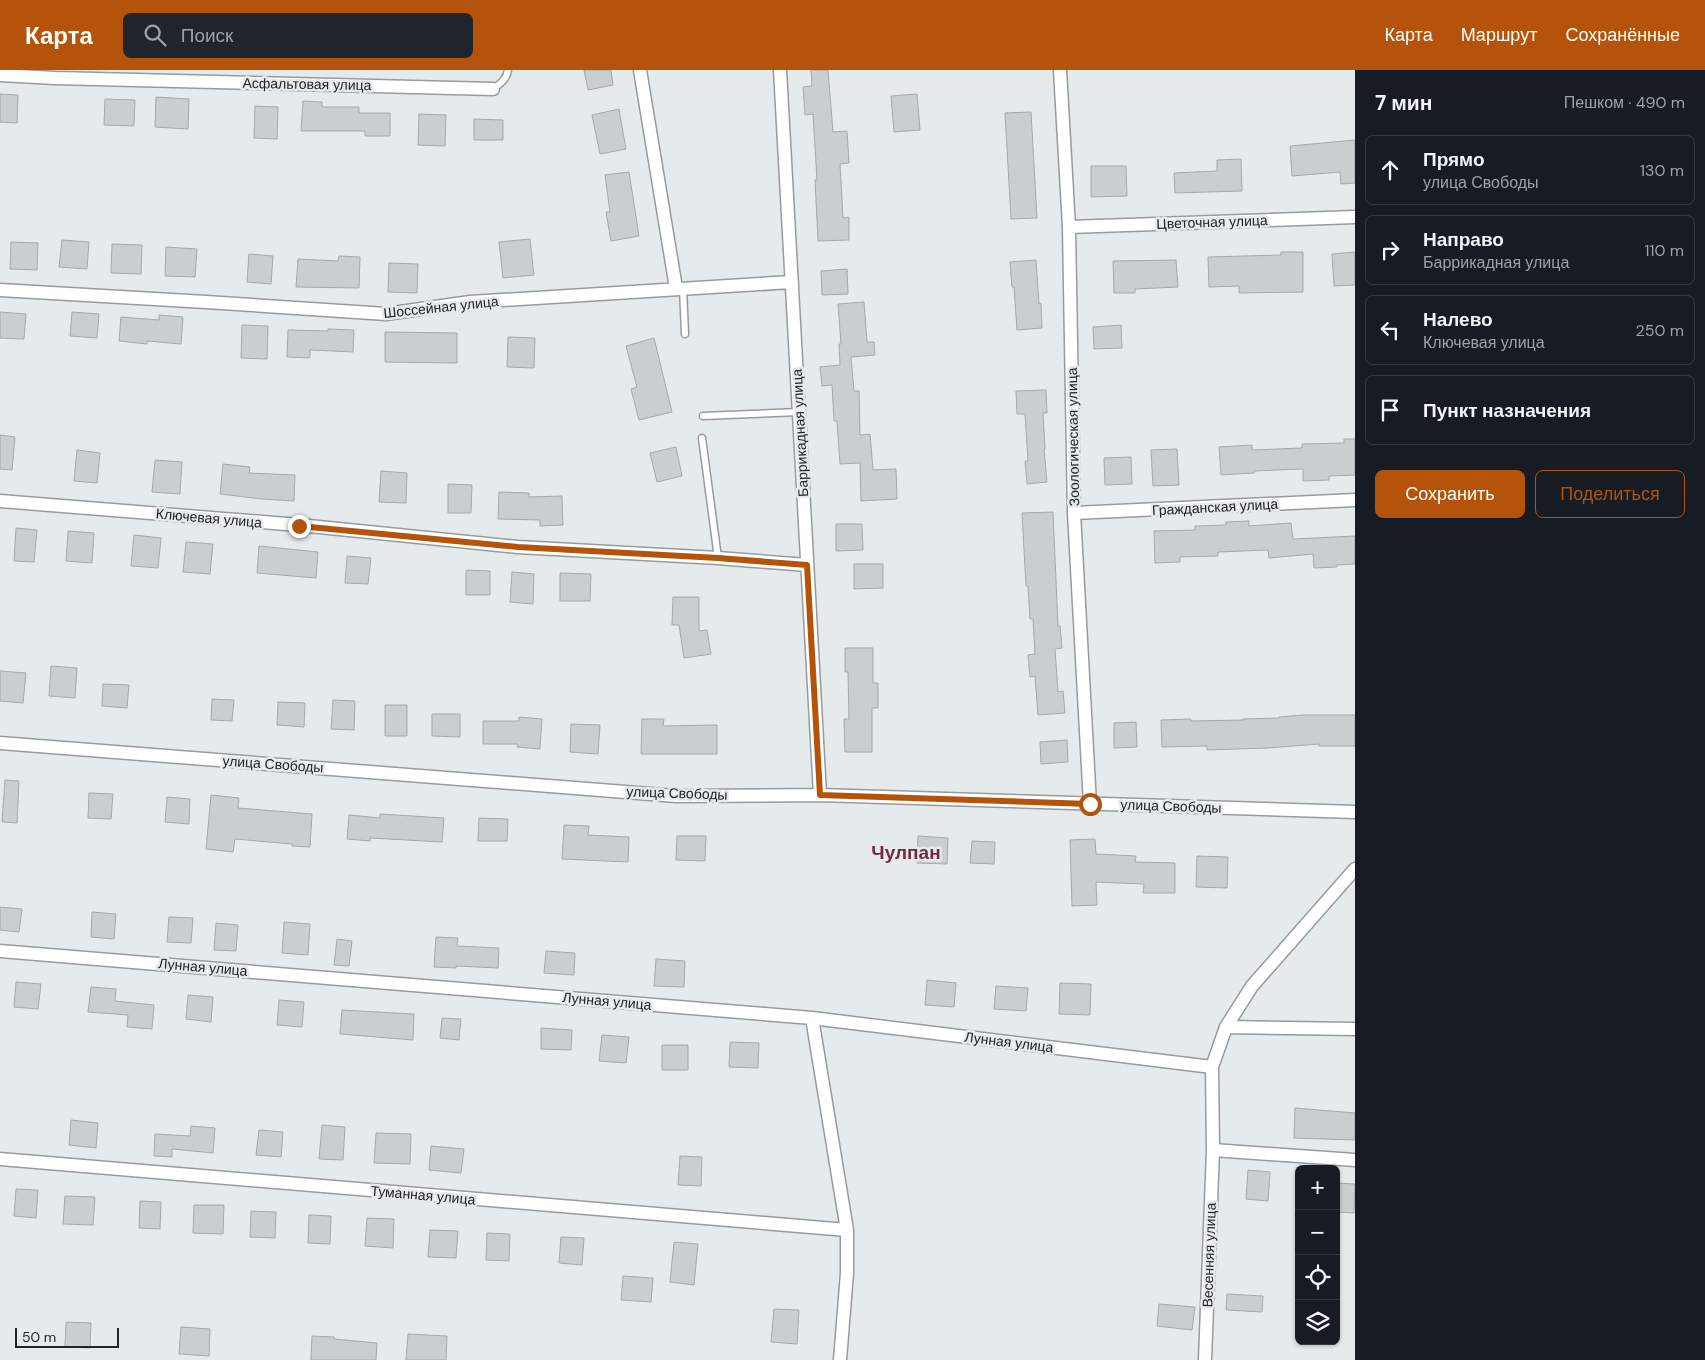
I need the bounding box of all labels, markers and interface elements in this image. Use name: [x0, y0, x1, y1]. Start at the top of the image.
search box: [123, 13, 473, 58]
text: Карта: [25, 20, 93, 51]
icon: search: [141, 21, 169, 49]
text: Поиск: [181, 23, 233, 48]
text: Карта: [1385, 23, 1433, 47]
text: Маршрут: [1461, 23, 1537, 47]
text: Сохранённые: [1565, 23, 1680, 47]
street label: Асфальтовая улица: [242, 74, 372, 94]
text: 7 мин: [1375, 89, 1432, 117]
text: Пешком · 490 m: [1564, 92, 1685, 113]
text: Прямо: [1423, 147, 1485, 172]
icon: ahead: [1376, 156, 1404, 184]
text: 130 m: [1640, 160, 1684, 181]
text: улица Свободы: [1423, 172, 1539, 193]
street label: Цветочная улица: [1156, 211, 1268, 233]
text: Направо: [1423, 227, 1504, 252]
icon: right: [1376, 236, 1404, 264]
text: 110 m: [1645, 240, 1684, 261]
text: Баррикадная улица: [1423, 252, 1569, 273]
street label: Шоссейная улица: [383, 292, 500, 322]
text: Налево: [1423, 307, 1493, 332]
icon: left: [1376, 316, 1404, 344]
text: 250 m: [1636, 320, 1684, 341]
text: Ключевая улица: [1423, 332, 1545, 353]
street label: Зоологическая улица: [1063, 367, 1083, 507]
street label: Баррикадная улица: [788, 368, 812, 497]
icon: arrive: [1376, 396, 1404, 424]
text: Пункт назначения: [1423, 398, 1591, 423]
button: Сохранить: [1375, 470, 1525, 518]
button: Поделиться: [1535, 470, 1685, 518]
street label: Гражданская улица: [1151, 495, 1279, 519]
street label: Ключевая улица: [155, 504, 263, 532]
route end: [288, 515, 311, 538]
street label: улица Свободы: [222, 751, 324, 777]
street label: улица Свободы: [626, 782, 728, 804]
route start: [1079, 793, 1102, 816]
street label: улица Свободы: [1120, 795, 1222, 817]
district label: Чулпан: [871, 840, 941, 865]
street label: Лунная улица: [158, 954, 249, 980]
street label: Лунная улица: [562, 988, 653, 1014]
street label: Лунная улица: [964, 1028, 1055, 1056]
map controls: [1295, 1165, 1340, 1345]
button: +: [1295, 1165, 1340, 1210]
street label: Туманная улица: [370, 1181, 476, 1209]
street label: Весенняя улица: [1198, 1202, 1220, 1308]
button: −: [1295, 1210, 1340, 1255]
button: locate: [1295, 1255, 1340, 1300]
button: layers: [1295, 1300, 1340, 1345]
scale bar: [15, 1325, 119, 1348]
text: 50 m: [22, 1328, 56, 1346]

